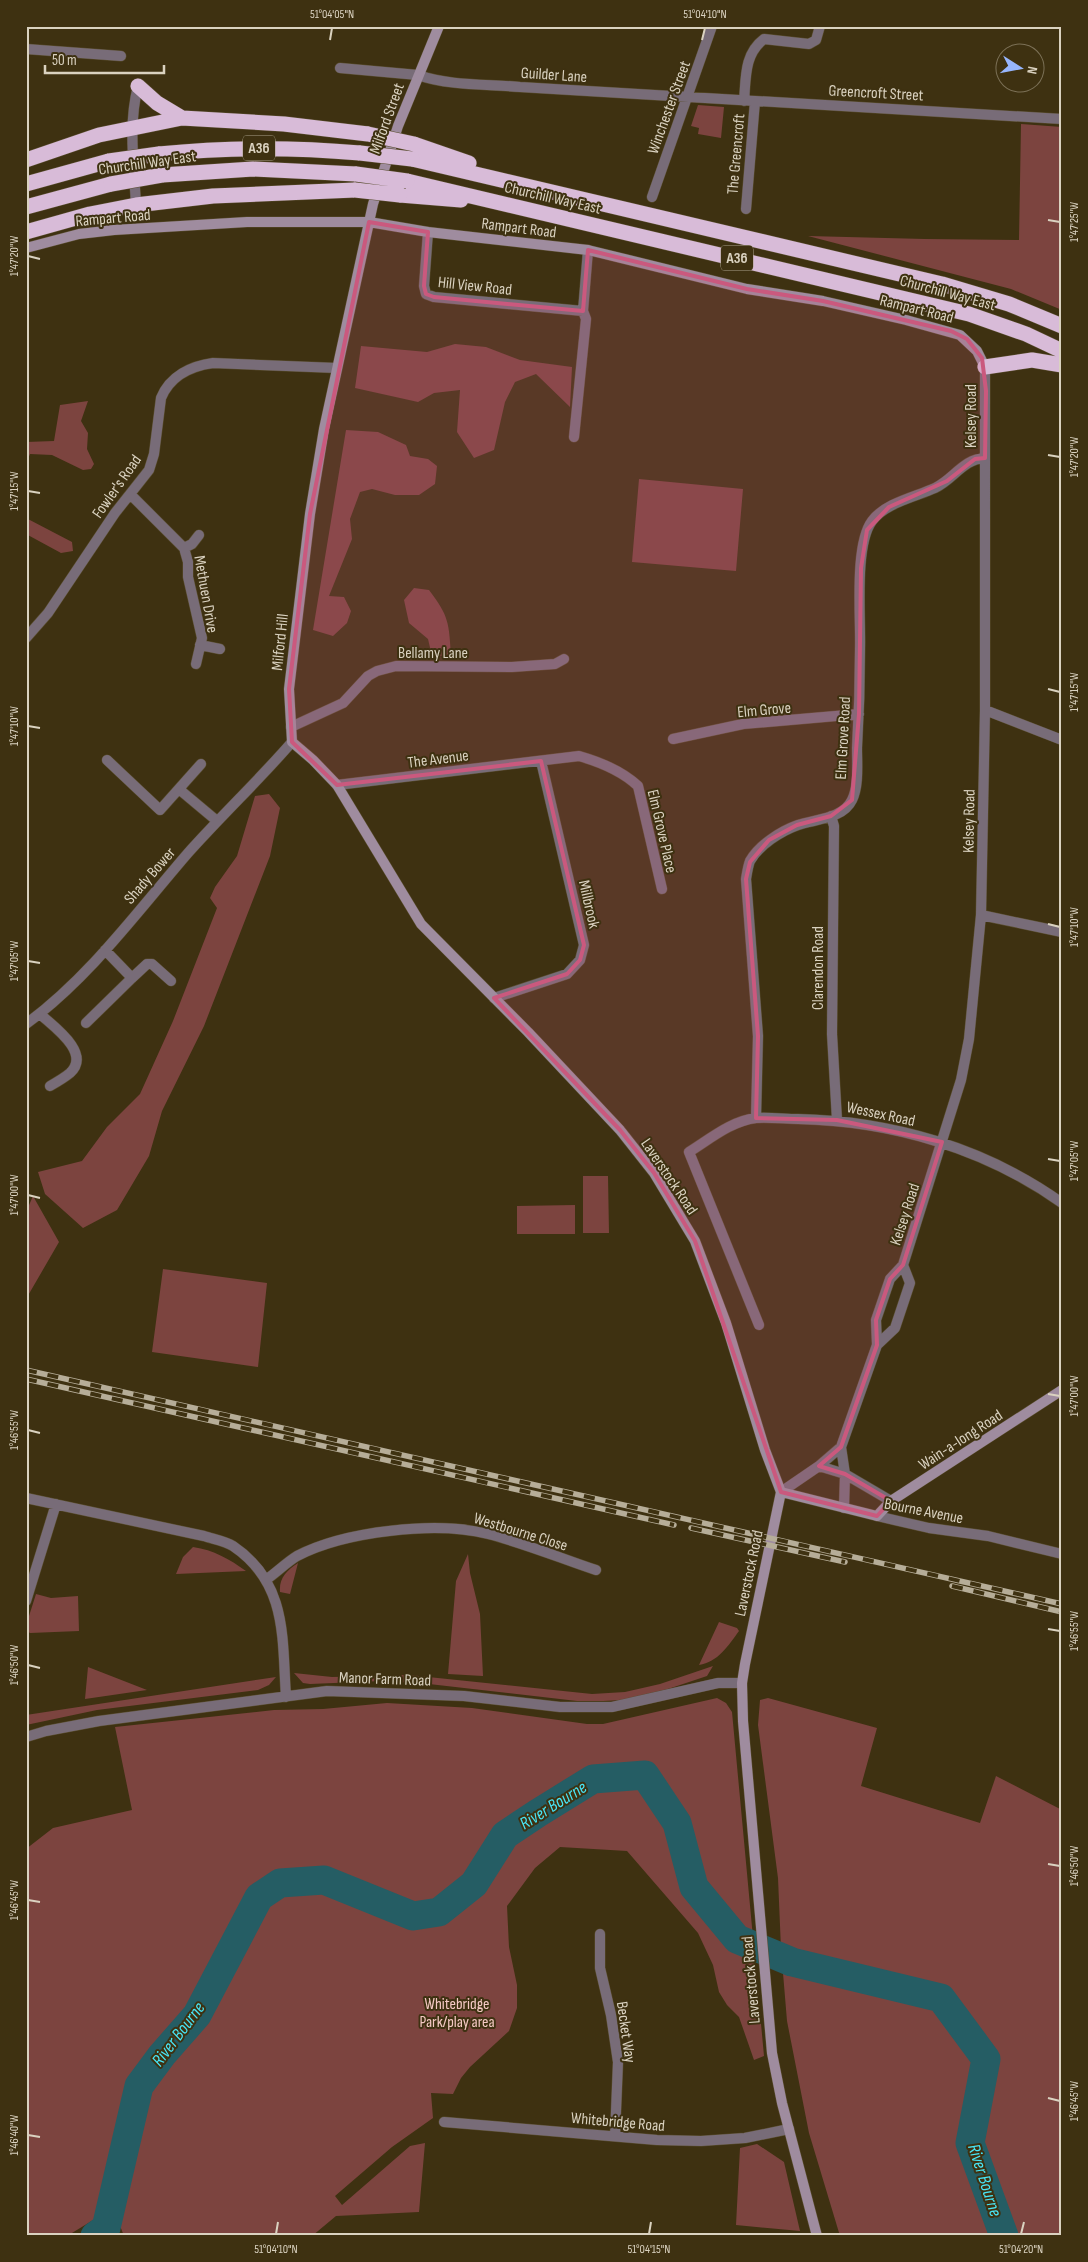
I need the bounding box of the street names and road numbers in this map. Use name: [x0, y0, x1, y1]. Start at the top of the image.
street label: Winchester Street: [644, 58, 695, 157]
street label: Guilder Lane: [520, 64, 588, 87]
street label: Milford Street: [366, 81, 409, 156]
street label: Greencroft Street: [828, 82, 924, 105]
street label: The Greencroft: [724, 113, 749, 195]
road number: A36: [243, 136, 275, 160]
street label: Churchill Way East: [97, 147, 197, 180]
street label: Churchill Way East: [503, 178, 603, 219]
street label: Rampart Road: [75, 206, 151, 231]
street label: Rampart Road: [480, 214, 557, 243]
road number: A36: [721, 246, 753, 270]
street label: Churchill Way East: [898, 272, 998, 315]
street label: Hill View Road: [437, 273, 513, 300]
street label: Rampart Road: [878, 291, 955, 328]
street label: Kelsey Road: [962, 384, 981, 448]
street label: Fowler's Road: [89, 452, 146, 522]
street label: Methuen Drive: [189, 554, 222, 634]
street label: Milford Hill: [268, 613, 293, 671]
street label: Bellamy Lane: [398, 644, 468, 663]
street label: Elm Grove Road: [832, 696, 855, 780]
street label: Elm Grove: [737, 699, 792, 722]
street label: The Avenue: [407, 746, 470, 773]
street label: Elm Grove Place: [643, 788, 680, 875]
street label: Kelsey Road: [959, 789, 980, 853]
street label: Shady Bower: [120, 843, 180, 908]
street label: Millbrook: [574, 878, 603, 930]
street label: Clarendon Road: [809, 926, 828, 1010]
street label: Wessex Road: [845, 1098, 917, 1131]
street label: Laverstock Road: [636, 1135, 701, 1218]
street label: Kelsey Road: [887, 1181, 924, 1248]
street label: Wain-a-long Road: [915, 1406, 1006, 1474]
street label: Bourne Avenue: [883, 1495, 965, 1528]
street label: Westbourne Close: [471, 1509, 570, 1556]
street label: Laverstock Road: [731, 1528, 768, 1618]
street label: Manor Farm Road: [338, 1668, 431, 1691]
street label: Laverstock Road: [738, 1935, 765, 2024]
street label: Becket Way: [612, 2000, 639, 2064]
street label: Whitebridge Road: [570, 2109, 666, 2136]

